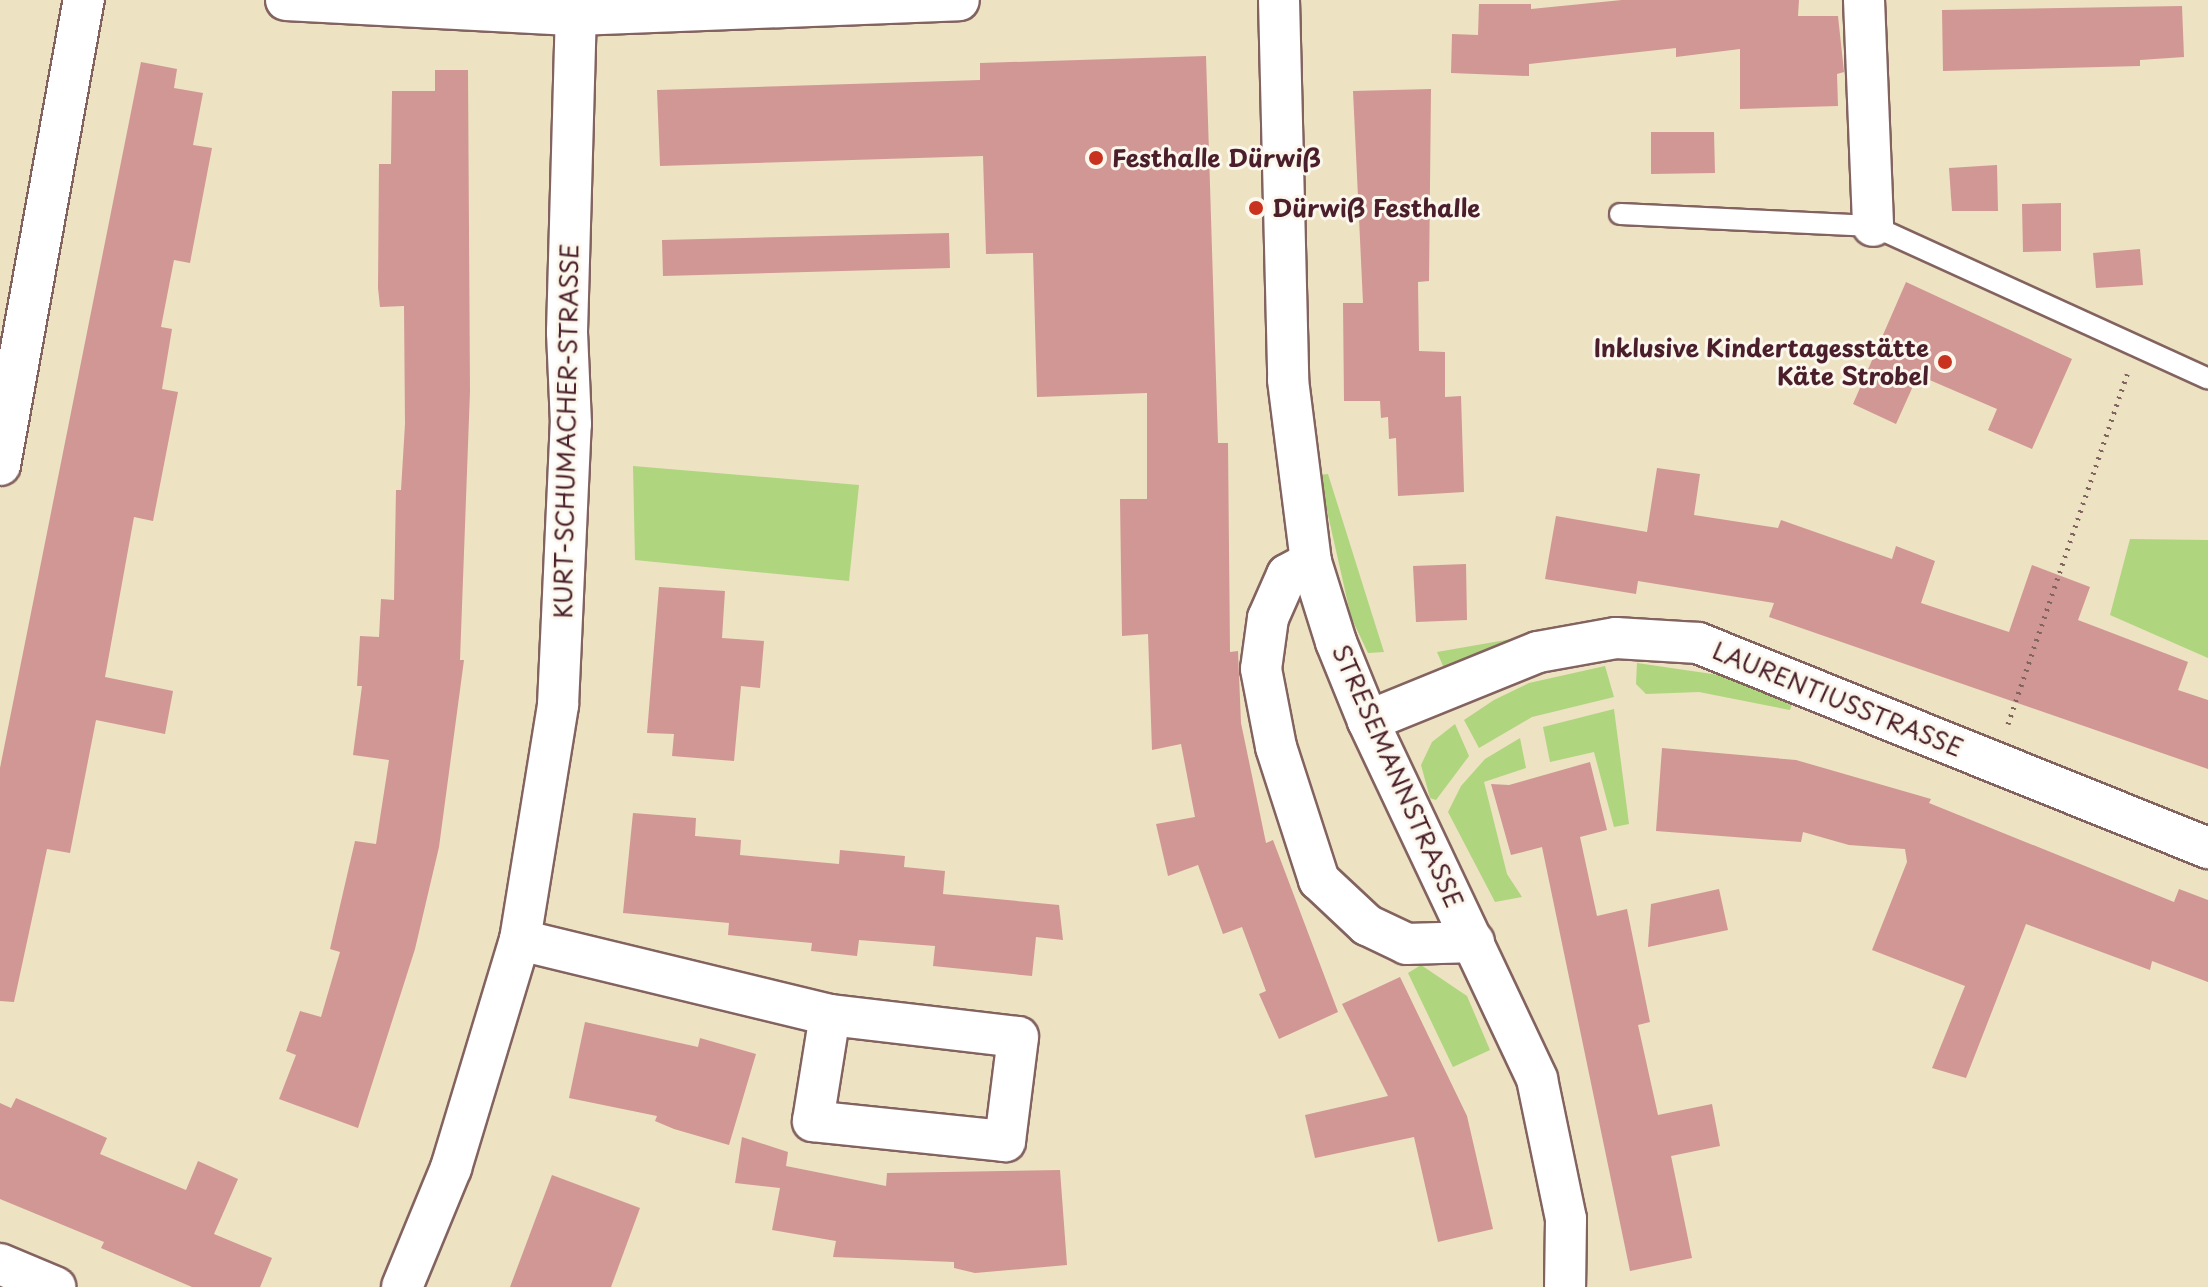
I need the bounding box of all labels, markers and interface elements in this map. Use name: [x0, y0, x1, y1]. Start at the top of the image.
place label: Festhalle Dürwiß: [1112, 144, 1322, 172]
marker: Festhalle Dürwiß: [1087, 149, 1105, 167]
place label: Dürwiß Festhalle: [1272, 194, 1482, 222]
marker: Dürwiß Festhalle: [1247, 199, 1265, 217]
street label: KURT-SCHUMACHER-STRASSE: [548, 243, 584, 619]
place label: Inklusive Kindertagesstätte Käte Strobel: [1595, 334, 1929, 390]
marker: Inklusive Kindertagesstätte Käte Strobel: [1936, 353, 1954, 371]
street label: LAURENTIUSSTRASSE: [1709, 636, 1967, 762]
street label: STRESEMANNSTRASSE: [1327, 640, 1469, 912]

